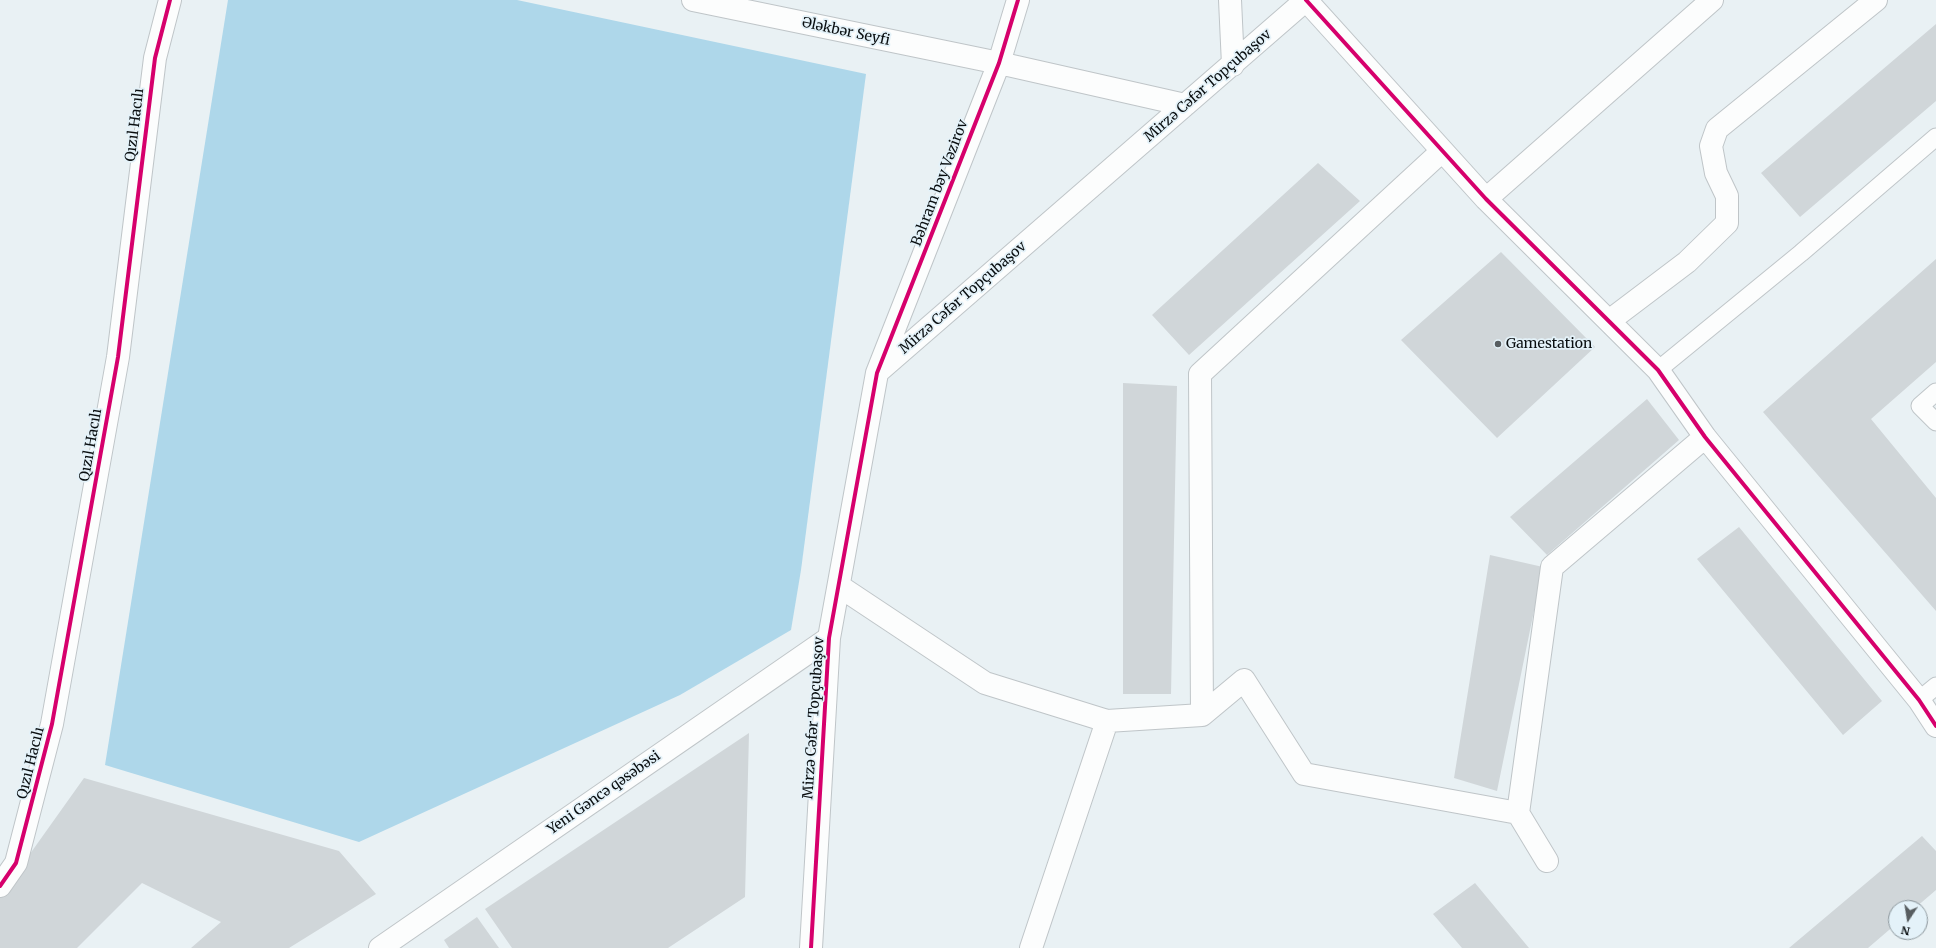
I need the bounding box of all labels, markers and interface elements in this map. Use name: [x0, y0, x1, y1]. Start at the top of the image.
street label: Ələkbər Seyfi: [801, 15, 891, 49]
street label: Mirzə Cəfər Topçubaşov: [1141, 26, 1275, 146]
street label: Qızıl Hacılı: [122, 87, 148, 163]
street label: Bəhram bəy Vəzirov: [908, 117, 972, 249]
street label: Mirzə Cəfər Topçubaşov: [896, 238, 1030, 358]
place label: Gamestation: [1506, 336, 1592, 352]
marker: Gamestation: [1493, 339, 1503, 349]
street label: Qızıl Hacılı: [76, 407, 106, 483]
street label: Mirzə Cəfər Topçubaşov: [800, 636, 828, 800]
street label: Qızıl Hacılı: [14, 725, 48, 801]
street label: Yeni Gəncə qəsəbəsi: [544, 748, 664, 838]
north arrow: [1888, 900, 1928, 940]
text: N: [1900, 923, 1911, 939]

